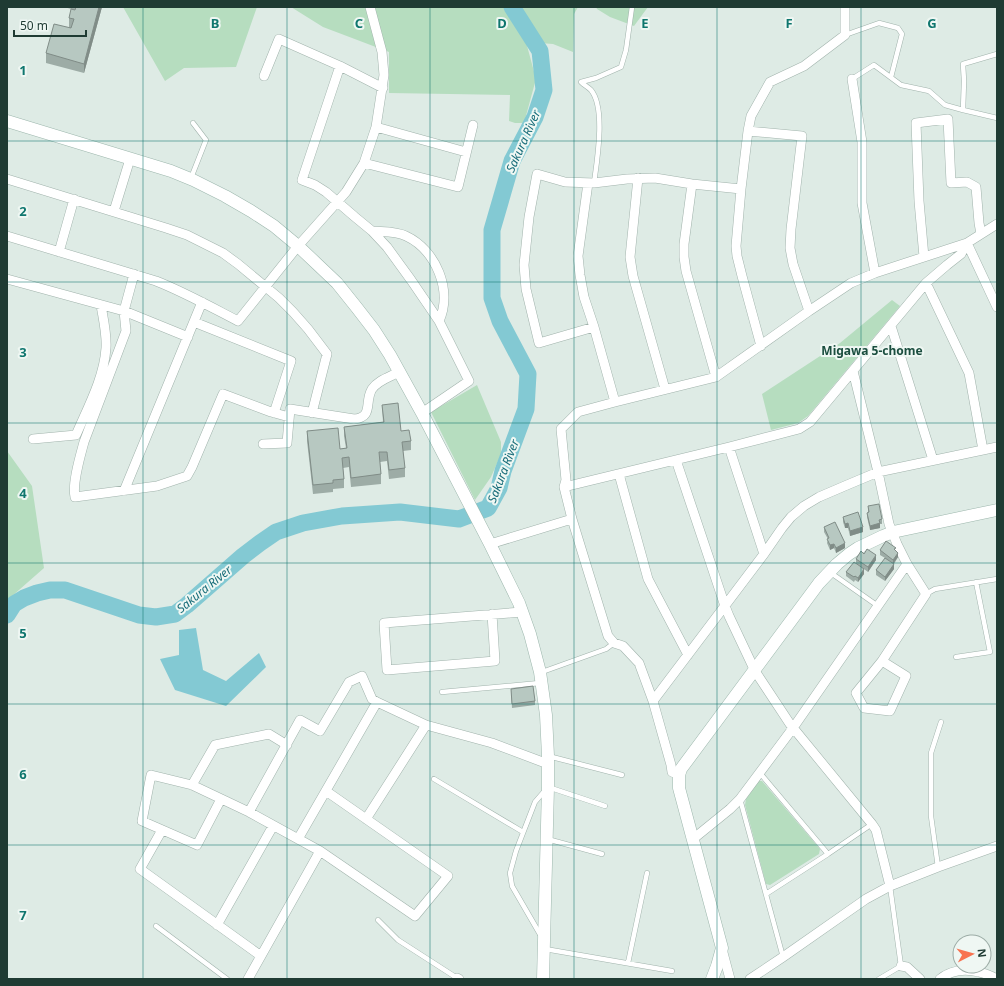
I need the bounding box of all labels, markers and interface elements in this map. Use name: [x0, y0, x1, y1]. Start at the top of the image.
scale bar: [14, 12, 86, 38]
text: B: [211, 14, 219, 32]
text: C: [355, 14, 363, 32]
text: D: [497, 14, 507, 32]
text: E: [641, 14, 649, 32]
text: F: [785, 14, 793, 32]
text: G: [927, 14, 937, 32]
text: 50 m: [20, 17, 48, 34]
text: 1: [19, 61, 27, 79]
water label: Sakura River: [502, 106, 545, 175]
text: 2: [19, 202, 27, 220]
district label: Migawa 5-chome: [821, 342, 923, 359]
text: 3: [19, 343, 27, 361]
water label: Sakura River: [483, 436, 523, 505]
text: 4: [19, 484, 27, 502]
water label: Sakura River: [173, 561, 236, 617]
text: 5: [19, 624, 27, 642]
text: 6: [19, 765, 27, 783]
text: 7: [19, 906, 27, 924]
north arrow: [952, 934, 992, 974]
text: N: [975, 948, 990, 958]

